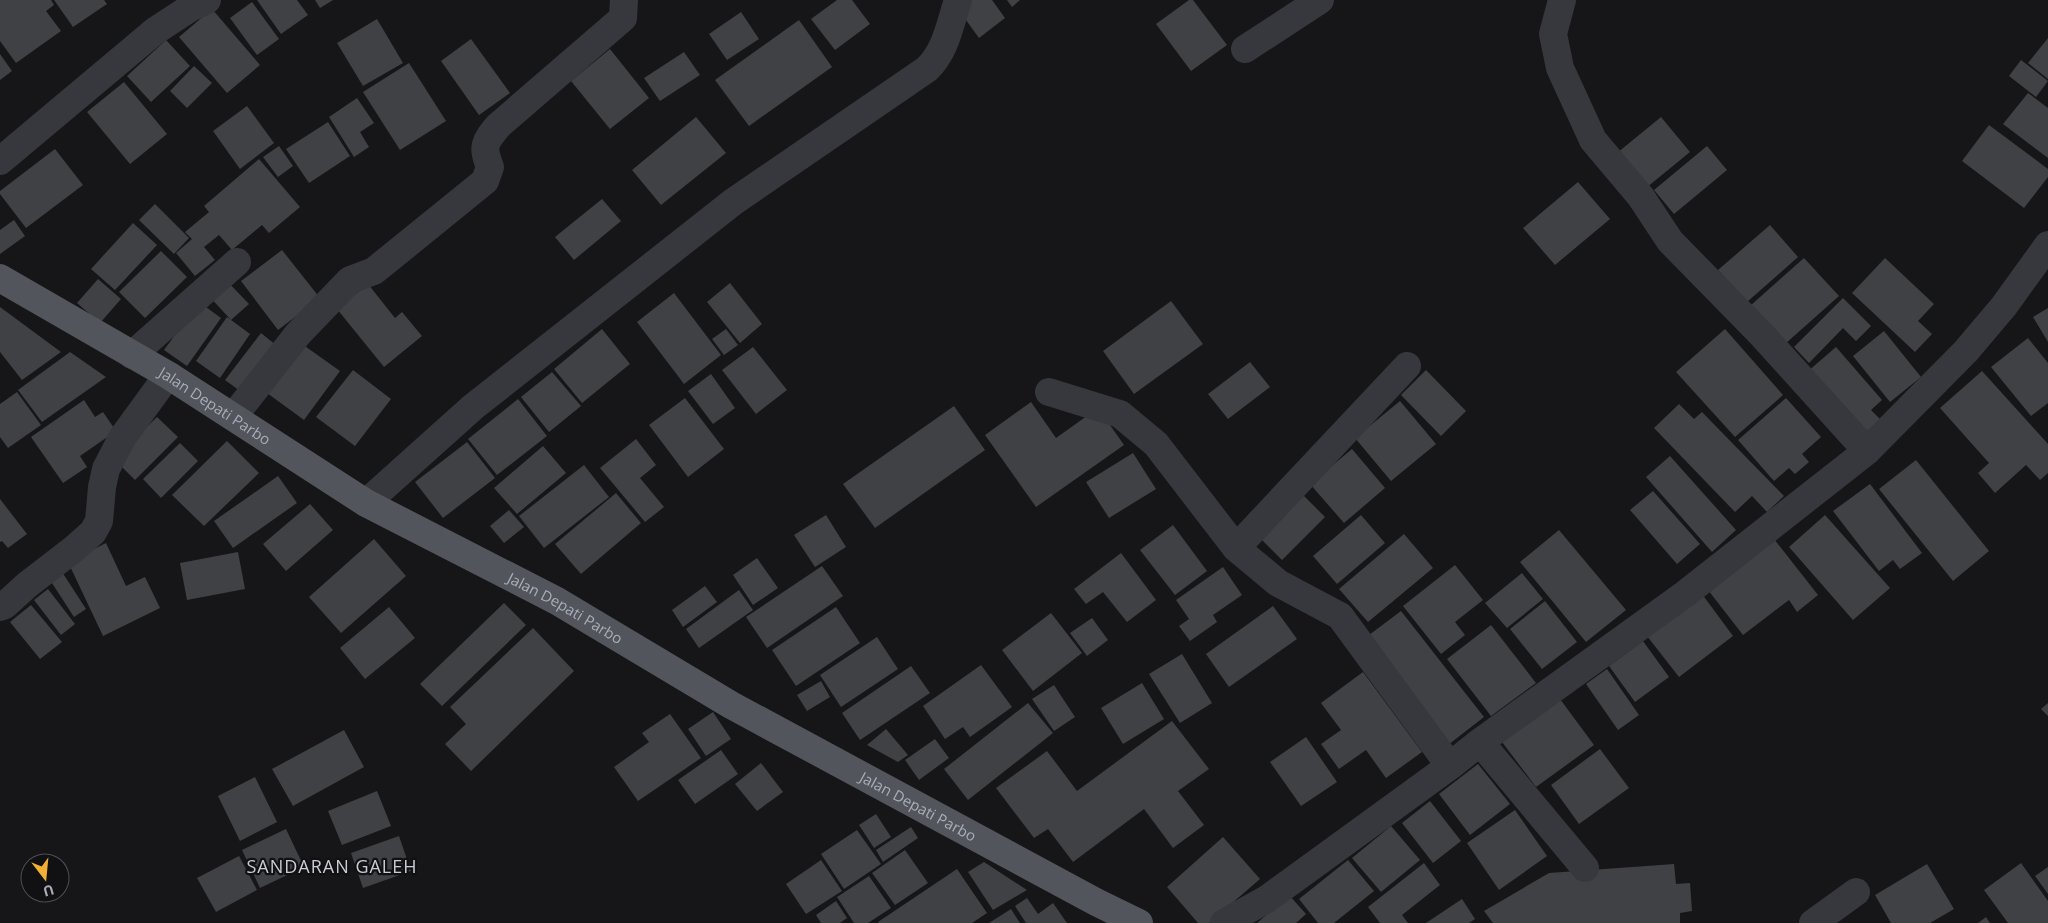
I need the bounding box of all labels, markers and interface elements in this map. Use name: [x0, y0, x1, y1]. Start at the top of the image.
street label: Jalan Depati Parbo: [154, 361, 275, 449]
street label: Jalan Depati Parbo: [503, 567, 627, 648]
street label: Jalan Depati Parbo: [855, 766, 980, 846]
north arrow: [20, 853, 70, 903]
district label: SANDARAN GALEH: [246, 854, 418, 878]
text: U: [41, 880, 56, 902]

